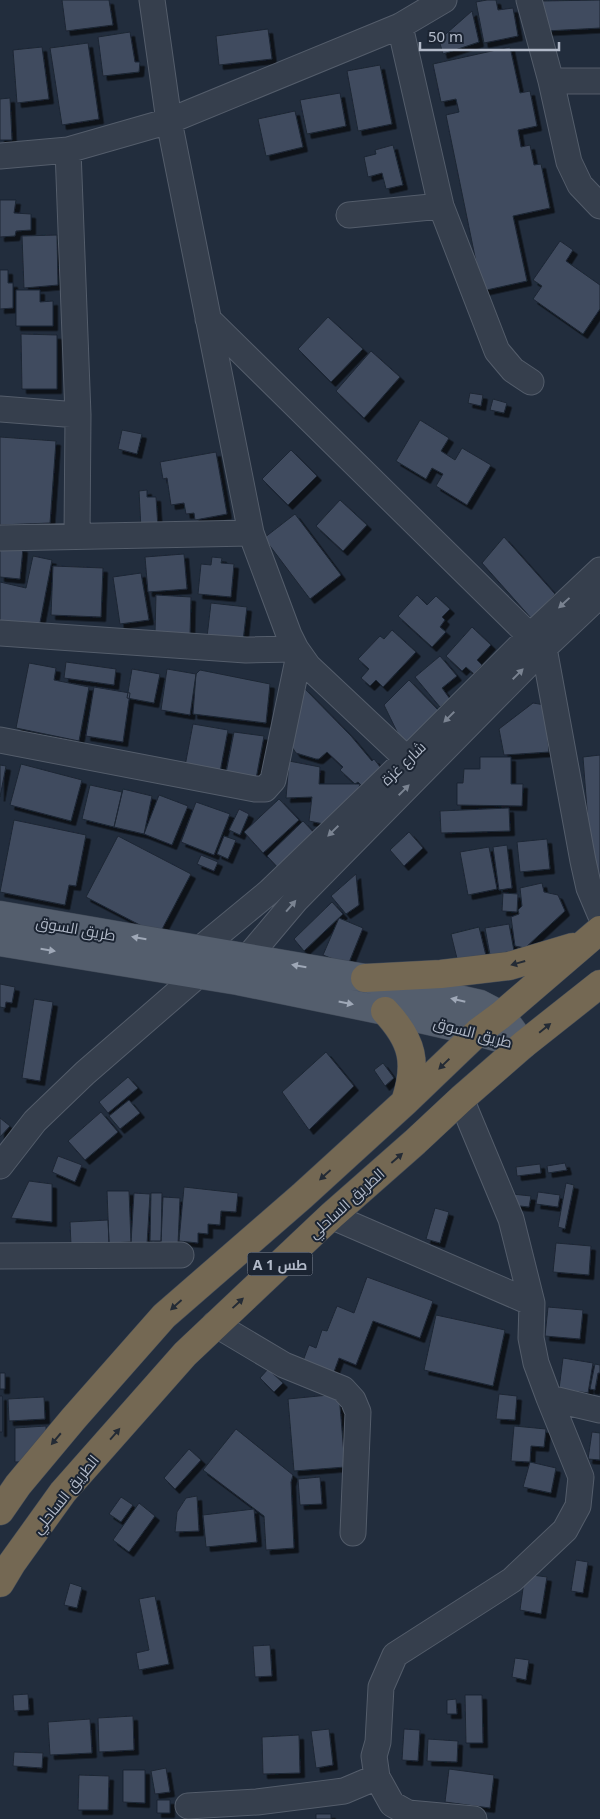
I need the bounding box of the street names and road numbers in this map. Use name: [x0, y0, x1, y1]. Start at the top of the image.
street label: شارع غزة: [376, 737, 431, 791]
street label: طريق السوق: [34, 911, 118, 946]
street label: طريق السوق: [431, 1012, 515, 1053]
street label: الطريق الساحلي: [304, 1163, 390, 1245]
road number: A 1 طس: [248, 1252, 312, 1276]
street label: الطريق الساحلي: [27, 1450, 105, 1539]

